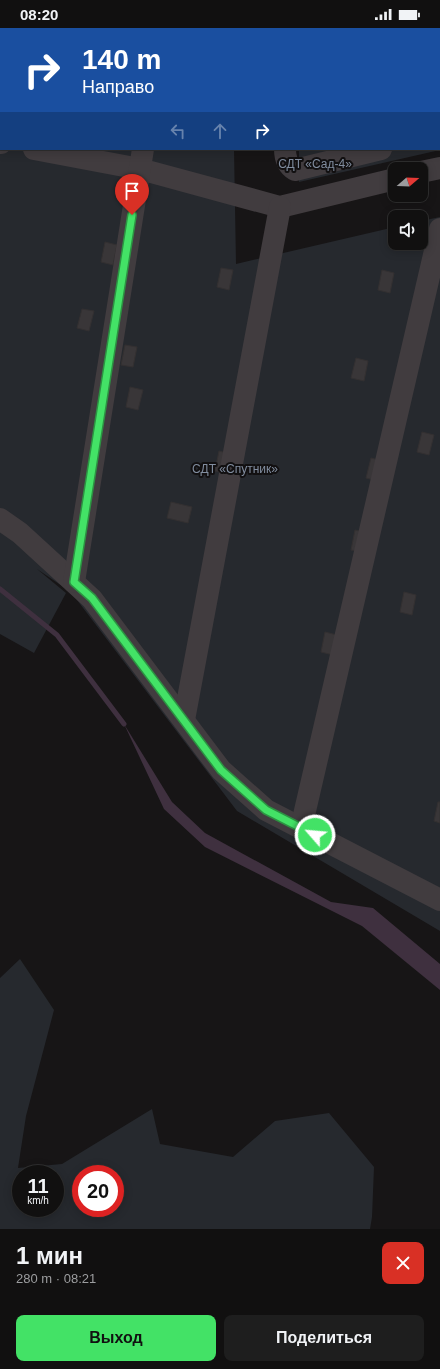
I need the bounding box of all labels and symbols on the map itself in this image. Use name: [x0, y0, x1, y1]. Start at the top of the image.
park label: СДТ «Сад-4»: [278, 157, 352, 171]
north arrow: [388, 162, 428, 202]
pin: [115, 174, 149, 215]
park label: СДТ «Спутник»: [192, 462, 278, 476]
position arrow: [294, 814, 336, 856]
speed limit sign: 20: [72, 1165, 124, 1217]

